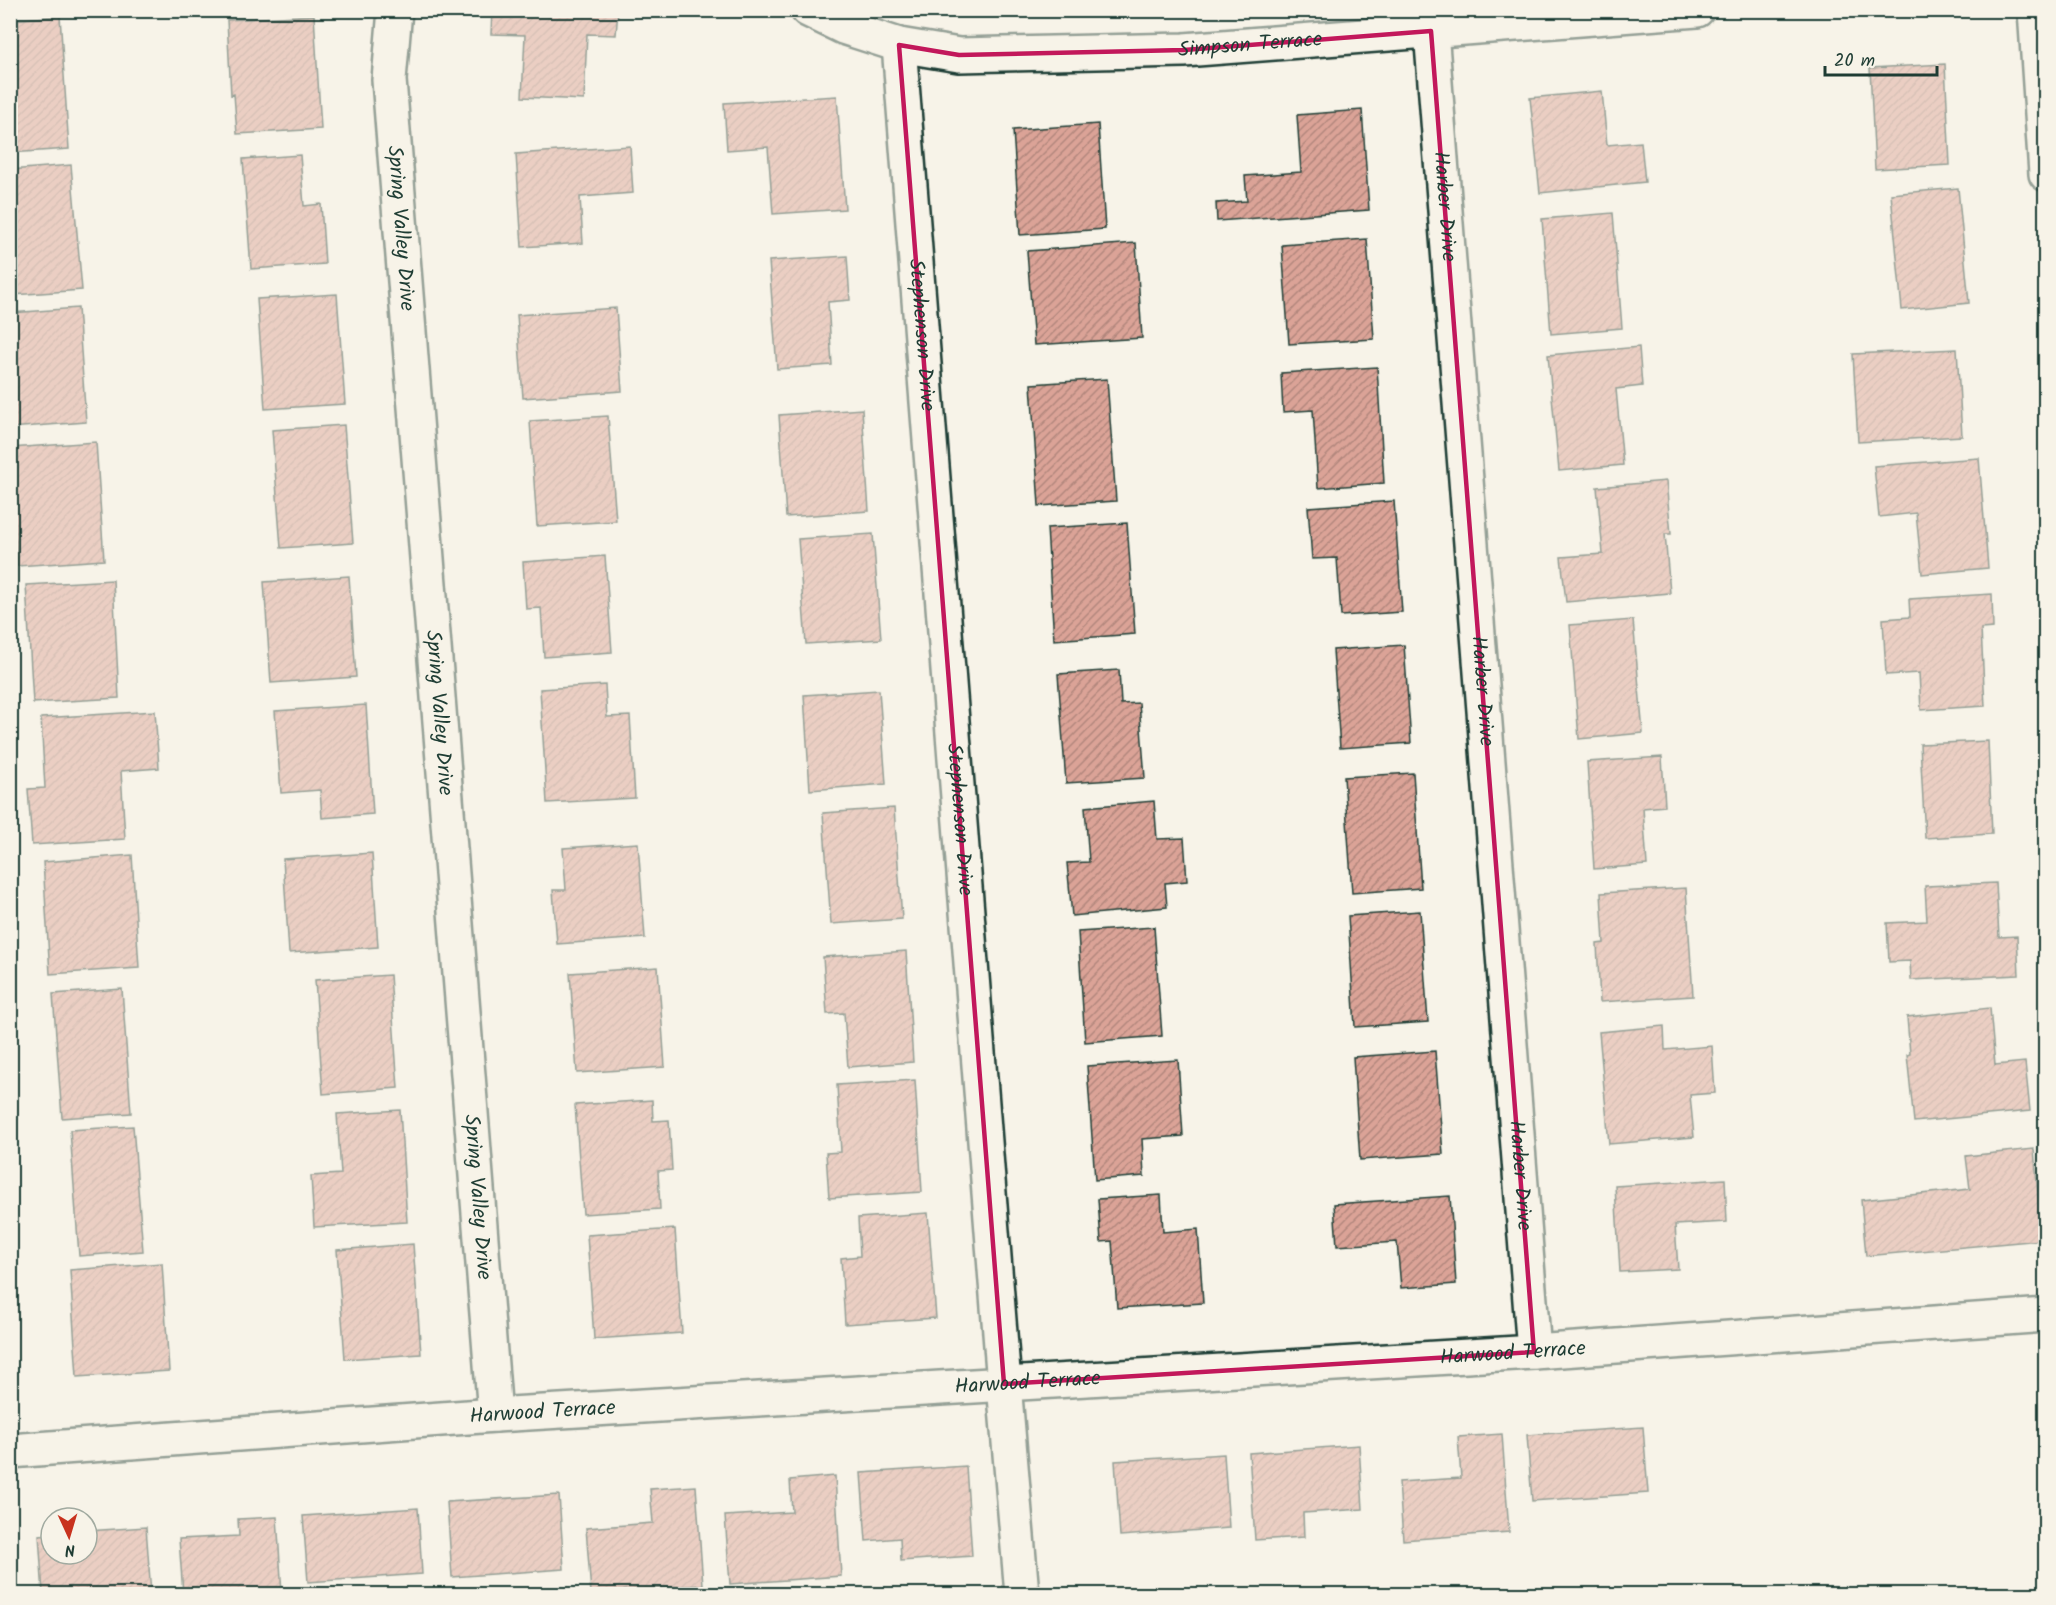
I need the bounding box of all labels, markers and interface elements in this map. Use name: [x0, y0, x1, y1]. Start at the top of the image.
street label: Simpson Terrace: [1178, 23, 1324, 67]
scale bar: [1825, 39, 1938, 77]
text: 20 m: [1834, 47, 1875, 76]
street label: Spring Valley Drive: [378, 144, 424, 313]
street label: Harber Drive: [1424, 150, 1465, 263]
street label: Stephenson Drive: [899, 258, 944, 413]
street label: Spring Valley Drive: [416, 629, 462, 797]
street label: Harber Drive: [1462, 635, 1503, 748]
street label: Stephenson Drive: [937, 742, 982, 898]
street label: Spring Valley Drive: [455, 1113, 501, 1282]
street label: Harber Drive: [1499, 1119, 1541, 1232]
street label: Harwood Terrace: [1439, 1332, 1587, 1374]
street label: Harwood Terrace: [954, 1362, 1102, 1404]
street label: Harwood Terrace: [468, 1391, 617, 1433]
north arrow: [39, 1506, 99, 1566]
text: N: [64, 1537, 76, 1562]

